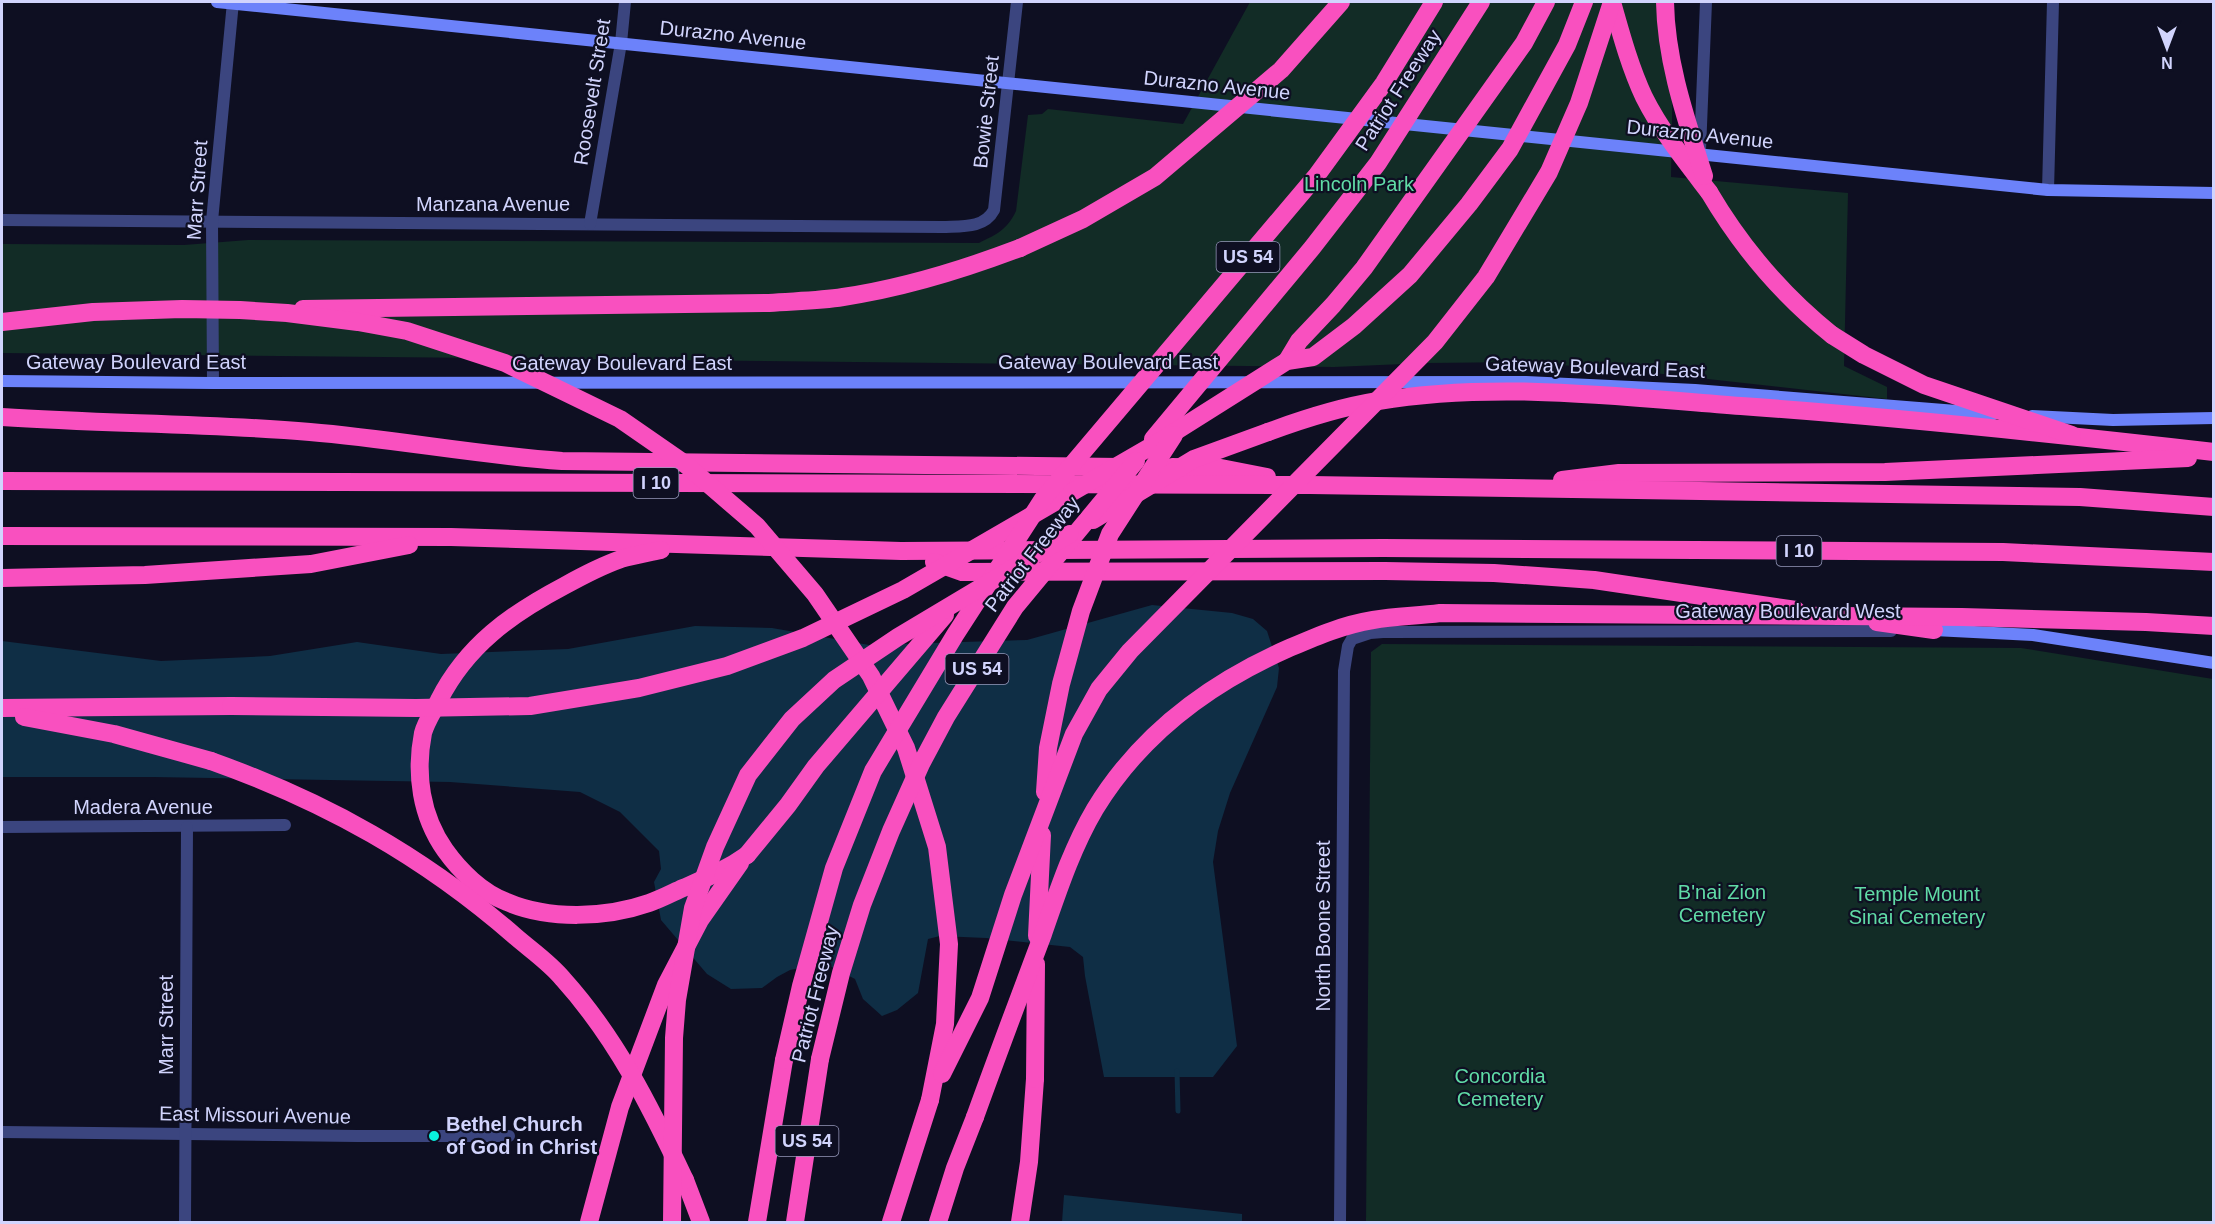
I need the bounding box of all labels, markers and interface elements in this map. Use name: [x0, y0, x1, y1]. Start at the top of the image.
street label: Durazno Avenue: [658, 16, 808, 54]
street label: Roosevelt Street: [570, 17, 614, 167]
north arrow: [2137, 18, 2197, 78]
street label: Patriot Freeway: [1351, 25, 1445, 155]
street label: Bowie Street: [969, 54, 1003, 170]
text: N: [2161, 54, 2173, 71]
street label: Durazno Avenue: [1142, 66, 1292, 104]
street label: Durazno Avenue: [1625, 115, 1775, 153]
street label: Marr Street: [183, 139, 211, 241]
park label: Lincoln Park: [1304, 173, 1415, 195]
street label: Manzana Avenue: [416, 193, 570, 215]
road number: US 54: [1216, 242, 1280, 272]
street label: Gateway Boulevard East: [26, 351, 246, 373]
street label: Gateway Boulevard East: [998, 351, 1218, 373]
street label: Gateway Boulevard East: [512, 352, 732, 374]
street label: Gateway Boulevard East: [1485, 352, 1706, 382]
road number: I 10: [634, 468, 678, 498]
street label: Patriot Freeway: [980, 492, 1084, 616]
road number: I 10: [1776, 536, 1822, 566]
street label: Gateway Boulevard West: [1675, 600, 1901, 622]
road number: US 54: [946, 654, 1008, 684]
street label: Madera Avenue: [73, 796, 213, 818]
street label: North Boone Street: [1312, 840, 1334, 1012]
park label: B'nai Zion Cemetery: [1678, 881, 1766, 926]
park label: Temple Mount Sinai Cemetery: [1849, 883, 1985, 928]
street label: Patriot Freeway: [787, 923, 843, 1065]
street label: Marr Street: [155, 975, 177, 1075]
park label: Concordia Cemetery: [1454, 1065, 1546, 1110]
street label: East Missouri Avenue: [159, 1102, 351, 1128]
place label: Bethel Church of God in Christ: [446, 1113, 597, 1158]
road number: US 54: [776, 1126, 838, 1156]
marker: Bethel Church of God in Christ: [427, 1129, 441, 1143]

